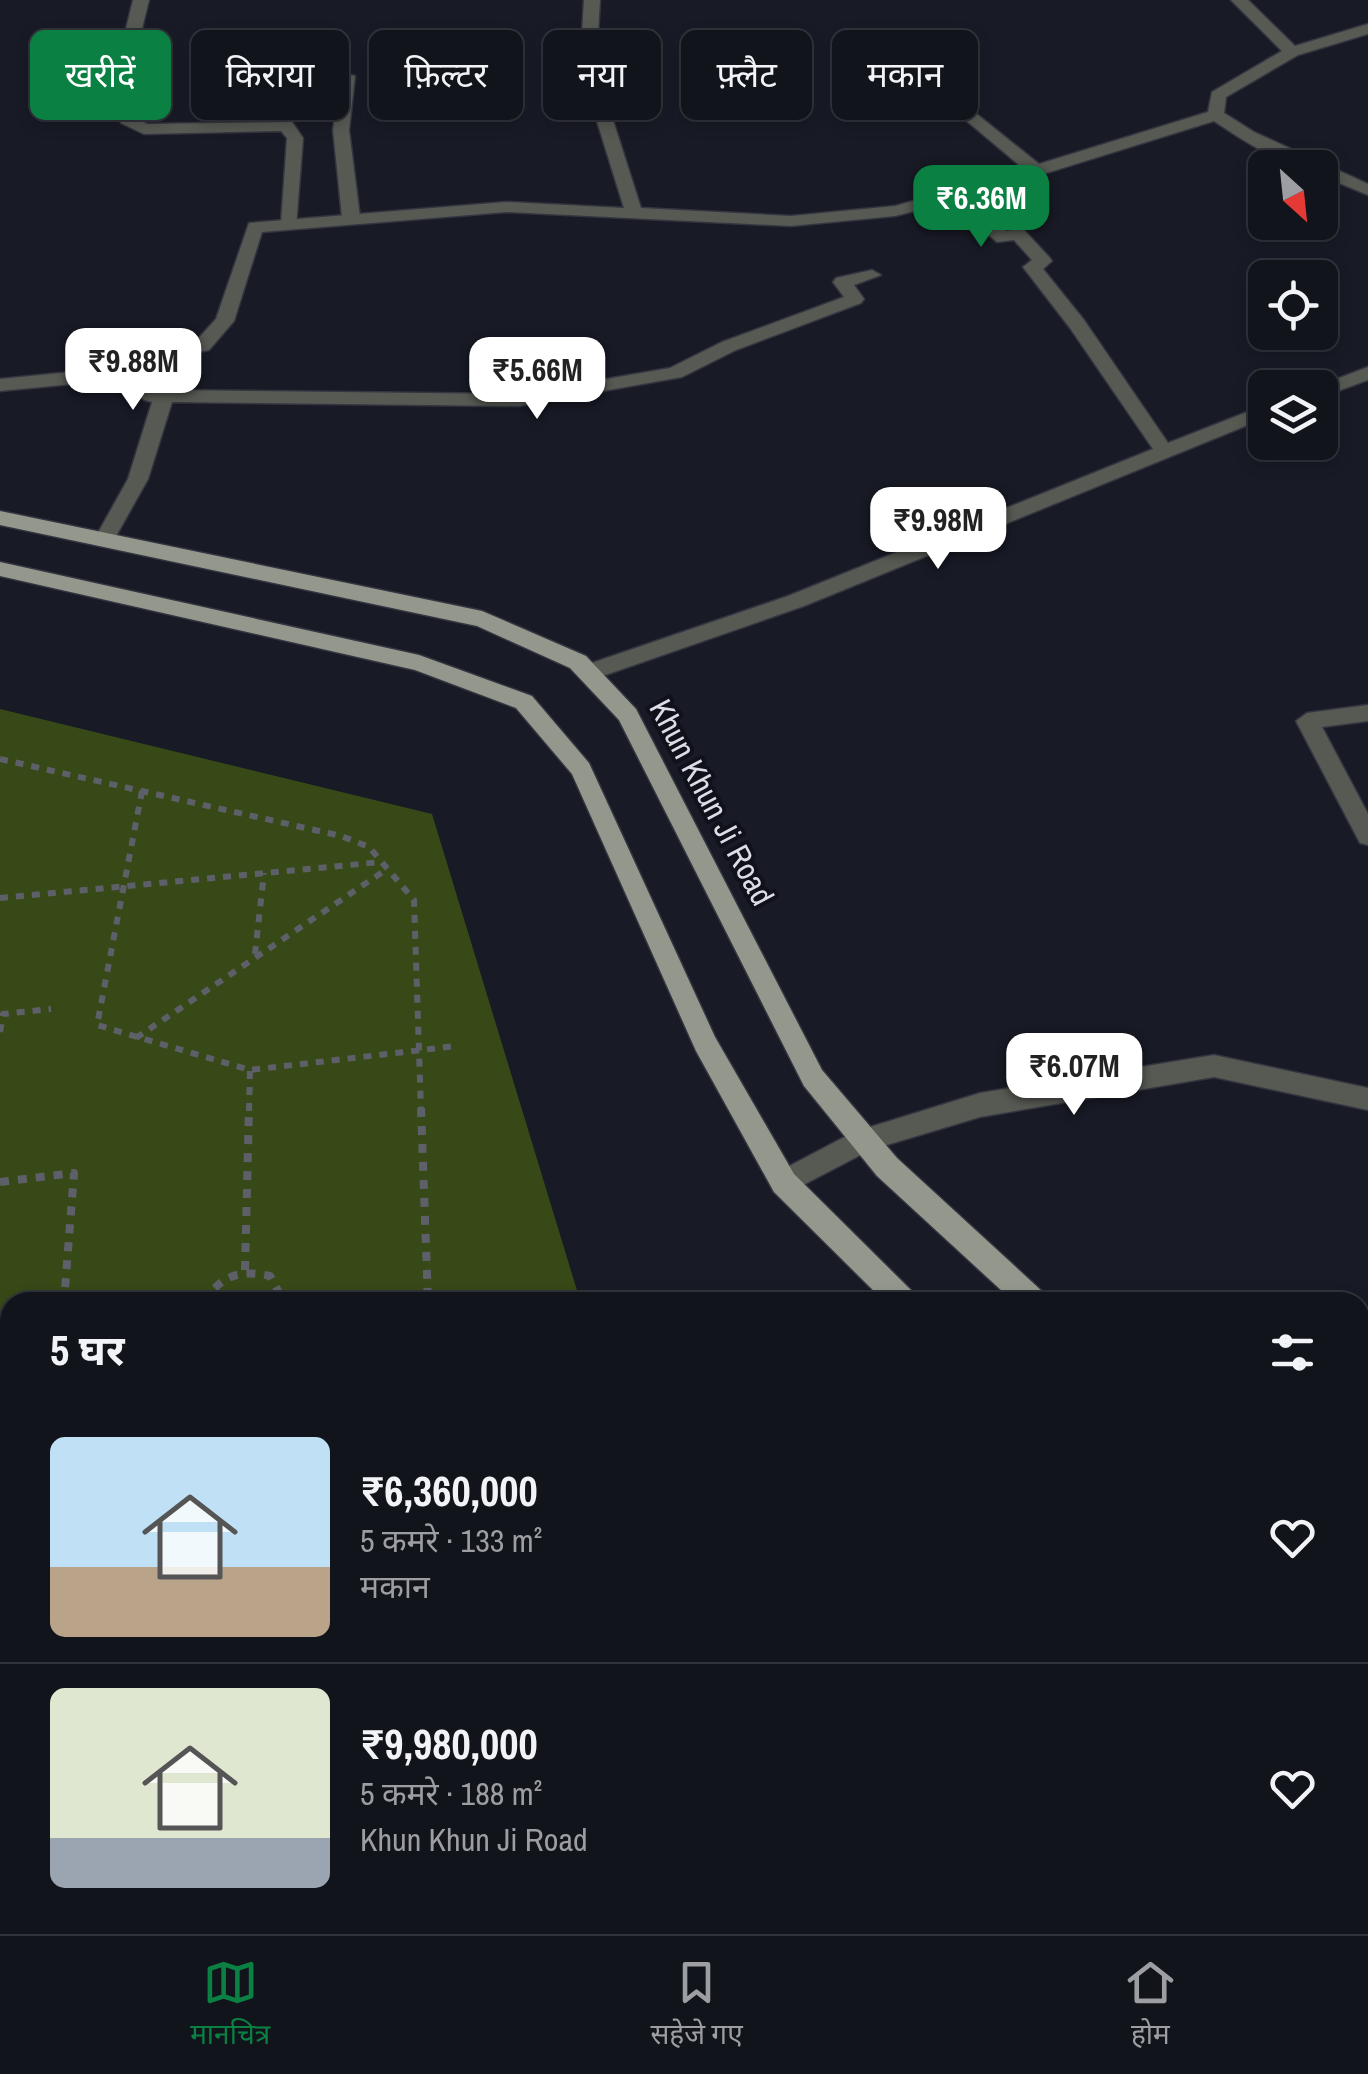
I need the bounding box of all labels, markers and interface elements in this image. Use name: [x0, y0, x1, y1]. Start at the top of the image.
chip: खरीदें: [30, 30, 171, 120]
chip: किराया: [191, 30, 349, 120]
chip: फ़िल्टर: [369, 30, 523, 120]
chip: नया: [543, 30, 661, 120]
chip: फ़्लैट: [681, 30, 812, 120]
chip: मकान: [832, 30, 978, 120]
north arrow: [1248, 150, 1338, 240]
map controls: [1248, 150, 1338, 460]
pin: ₹6.36M: [900, 165, 1062, 250]
text: ₹6.36M: [935, 176, 1027, 219]
button: locate: [1248, 260, 1338, 350]
pin: ₹9.88M: [52, 328, 214, 413]
pin: ₹5.66M: [456, 337, 618, 422]
text: ₹9.88M: [87, 339, 179, 382]
text: ₹5.66M: [491, 348, 583, 391]
button: layers: [1248, 370, 1338, 460]
pin: ₹9.98M: [857, 487, 1019, 572]
text: ₹9.98M: [892, 498, 984, 541]
street label: Khun Khun Ji Road: [640, 691, 784, 913]
pin: ₹6.07M: [993, 1033, 1155, 1118]
text: ₹6.07M: [1028, 1044, 1120, 1087]
text: 5 घर: [50, 1322, 124, 1378]
icon: filters: [1265, 1325, 1320, 1380]
text: ₹6,360,000: [360, 1463, 538, 1519]
icon: home: [130, 1477, 250, 1597]
icon: heart: [1265, 1510, 1320, 1565]
text: 5 कमरे · 133 m²: [360, 1519, 542, 1562]
text: मकान: [360, 1565, 430, 1608]
text: ₹9,980,000: [360, 1716, 538, 1772]
icon: home: [130, 1728, 250, 1848]
icon: heart: [1265, 1761, 1320, 1816]
text: 5 कमरे · 188 m²: [360, 1772, 542, 1815]
text: Khun Khun Ji Road: [360, 1818, 588, 1861]
tab: मानचित्र: [190, 1955, 270, 2055]
tab: सहेजे गए: [650, 1955, 743, 2055]
tab: होम: [1123, 1955, 1178, 2055]

